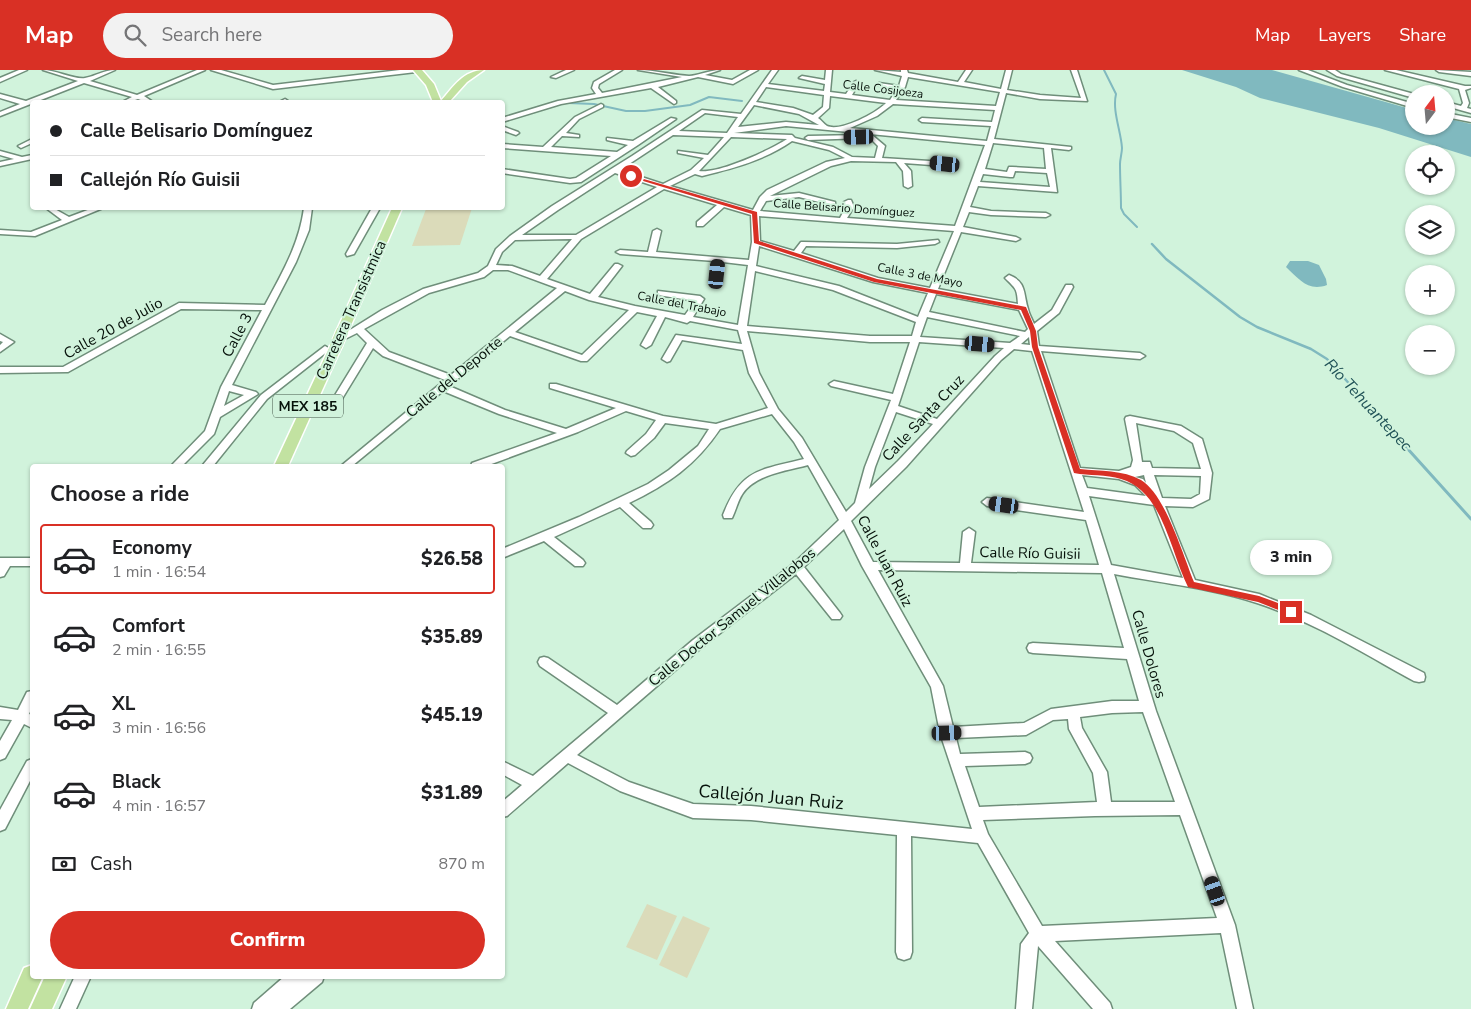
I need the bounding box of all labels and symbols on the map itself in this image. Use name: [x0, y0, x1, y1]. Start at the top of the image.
street label: Calle Cosijoeza: [842, 76, 924, 102]
north arrow: [1405, 85, 1455, 135]
car: [843, 129, 874, 145]
car: [929, 155, 960, 173]
route start: [620, 165, 642, 187]
street label: Calle Belisario Domínguez: [773, 195, 916, 221]
street label: Carretera Transistmica: [311, 237, 391, 383]
car: [707, 258, 726, 290]
street label: Calle 3 de Mayo: [876, 259, 964, 291]
street label: Calle del Trabajo: [636, 288, 728, 321]
street label: Calle 20 de Julio: [60, 292, 166, 364]
street label: Calle 3: [217, 309, 257, 361]
street label: Calle del Deporte: [402, 332, 506, 422]
car: [964, 335, 995, 353]
water label: Río Tehuantepec: [1319, 354, 1417, 457]
street label: Calle Santa Cruz: [877, 370, 969, 466]
road number: MEX 185: [273, 394, 343, 418]
car: [988, 495, 1019, 515]
street label: Calle Juan Ruiz: [852, 512, 918, 610]
callout: 3 min: [1250, 540, 1332, 574]
street label: Calle Río Guisii: [979, 542, 1081, 564]
street label: Calle Doctor Samuel Villalobos: [644, 543, 820, 691]
route end: [1280, 601, 1302, 623]
street label: Calle Dolores: [1127, 607, 1171, 701]
car: [931, 725, 962, 741]
street label: Callejón Juan Ruiz: [697, 779, 845, 815]
car: [1203, 874, 1226, 908]

